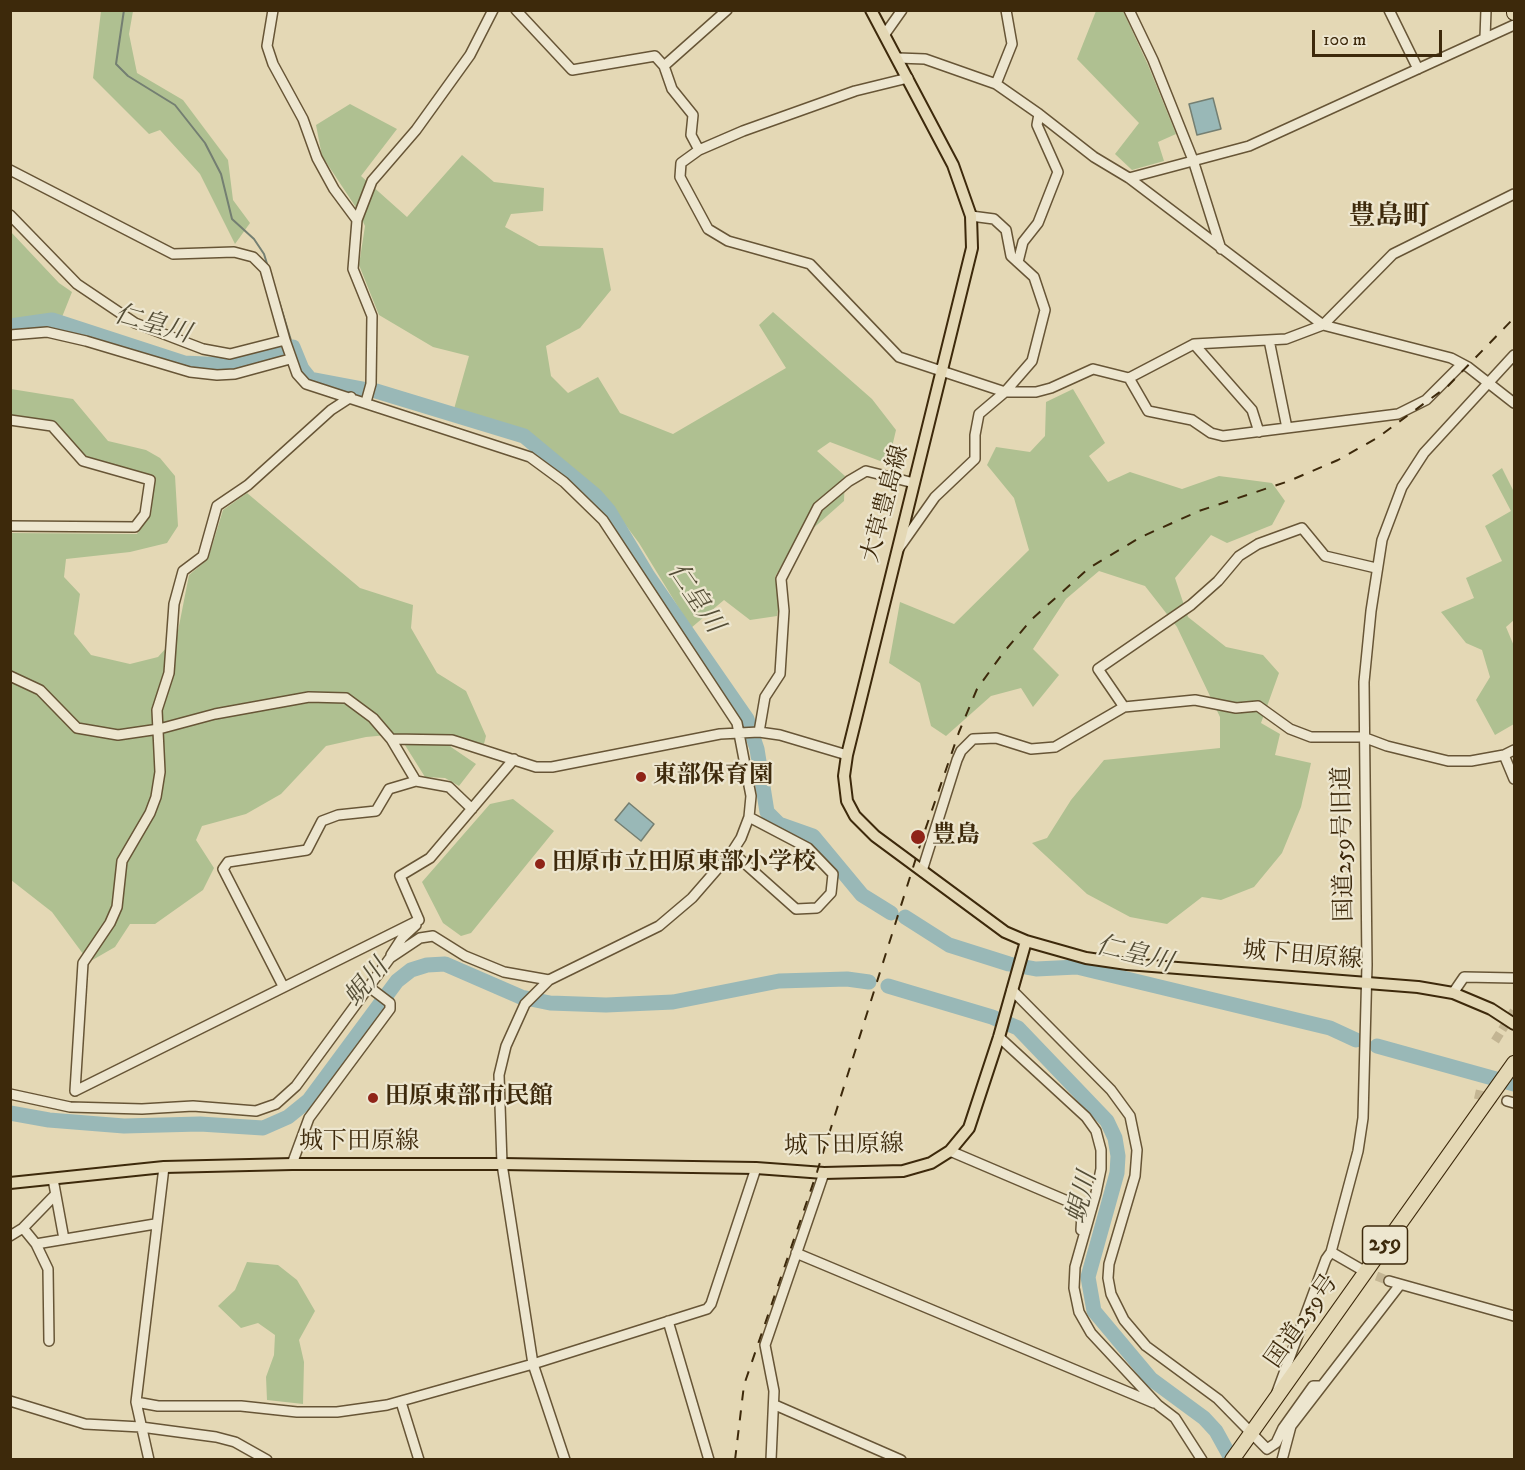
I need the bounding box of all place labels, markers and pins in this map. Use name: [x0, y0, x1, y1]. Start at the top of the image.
place label: 東部保育園: [653, 763, 773, 791]
marker: 東部保育園: [634, 770, 648, 784]
place label: 豊島: [932, 823, 980, 851]
marker: 豊島: [909, 828, 927, 846]
place label: 田原市立田原東部小学校: [552, 850, 816, 878]
marker: 田原市立田原東部小学校: [533, 857, 547, 871]
place label: 田原東部市民館: [385, 1084, 553, 1112]
marker: 田原東部市民館: [366, 1091, 380, 1105]

